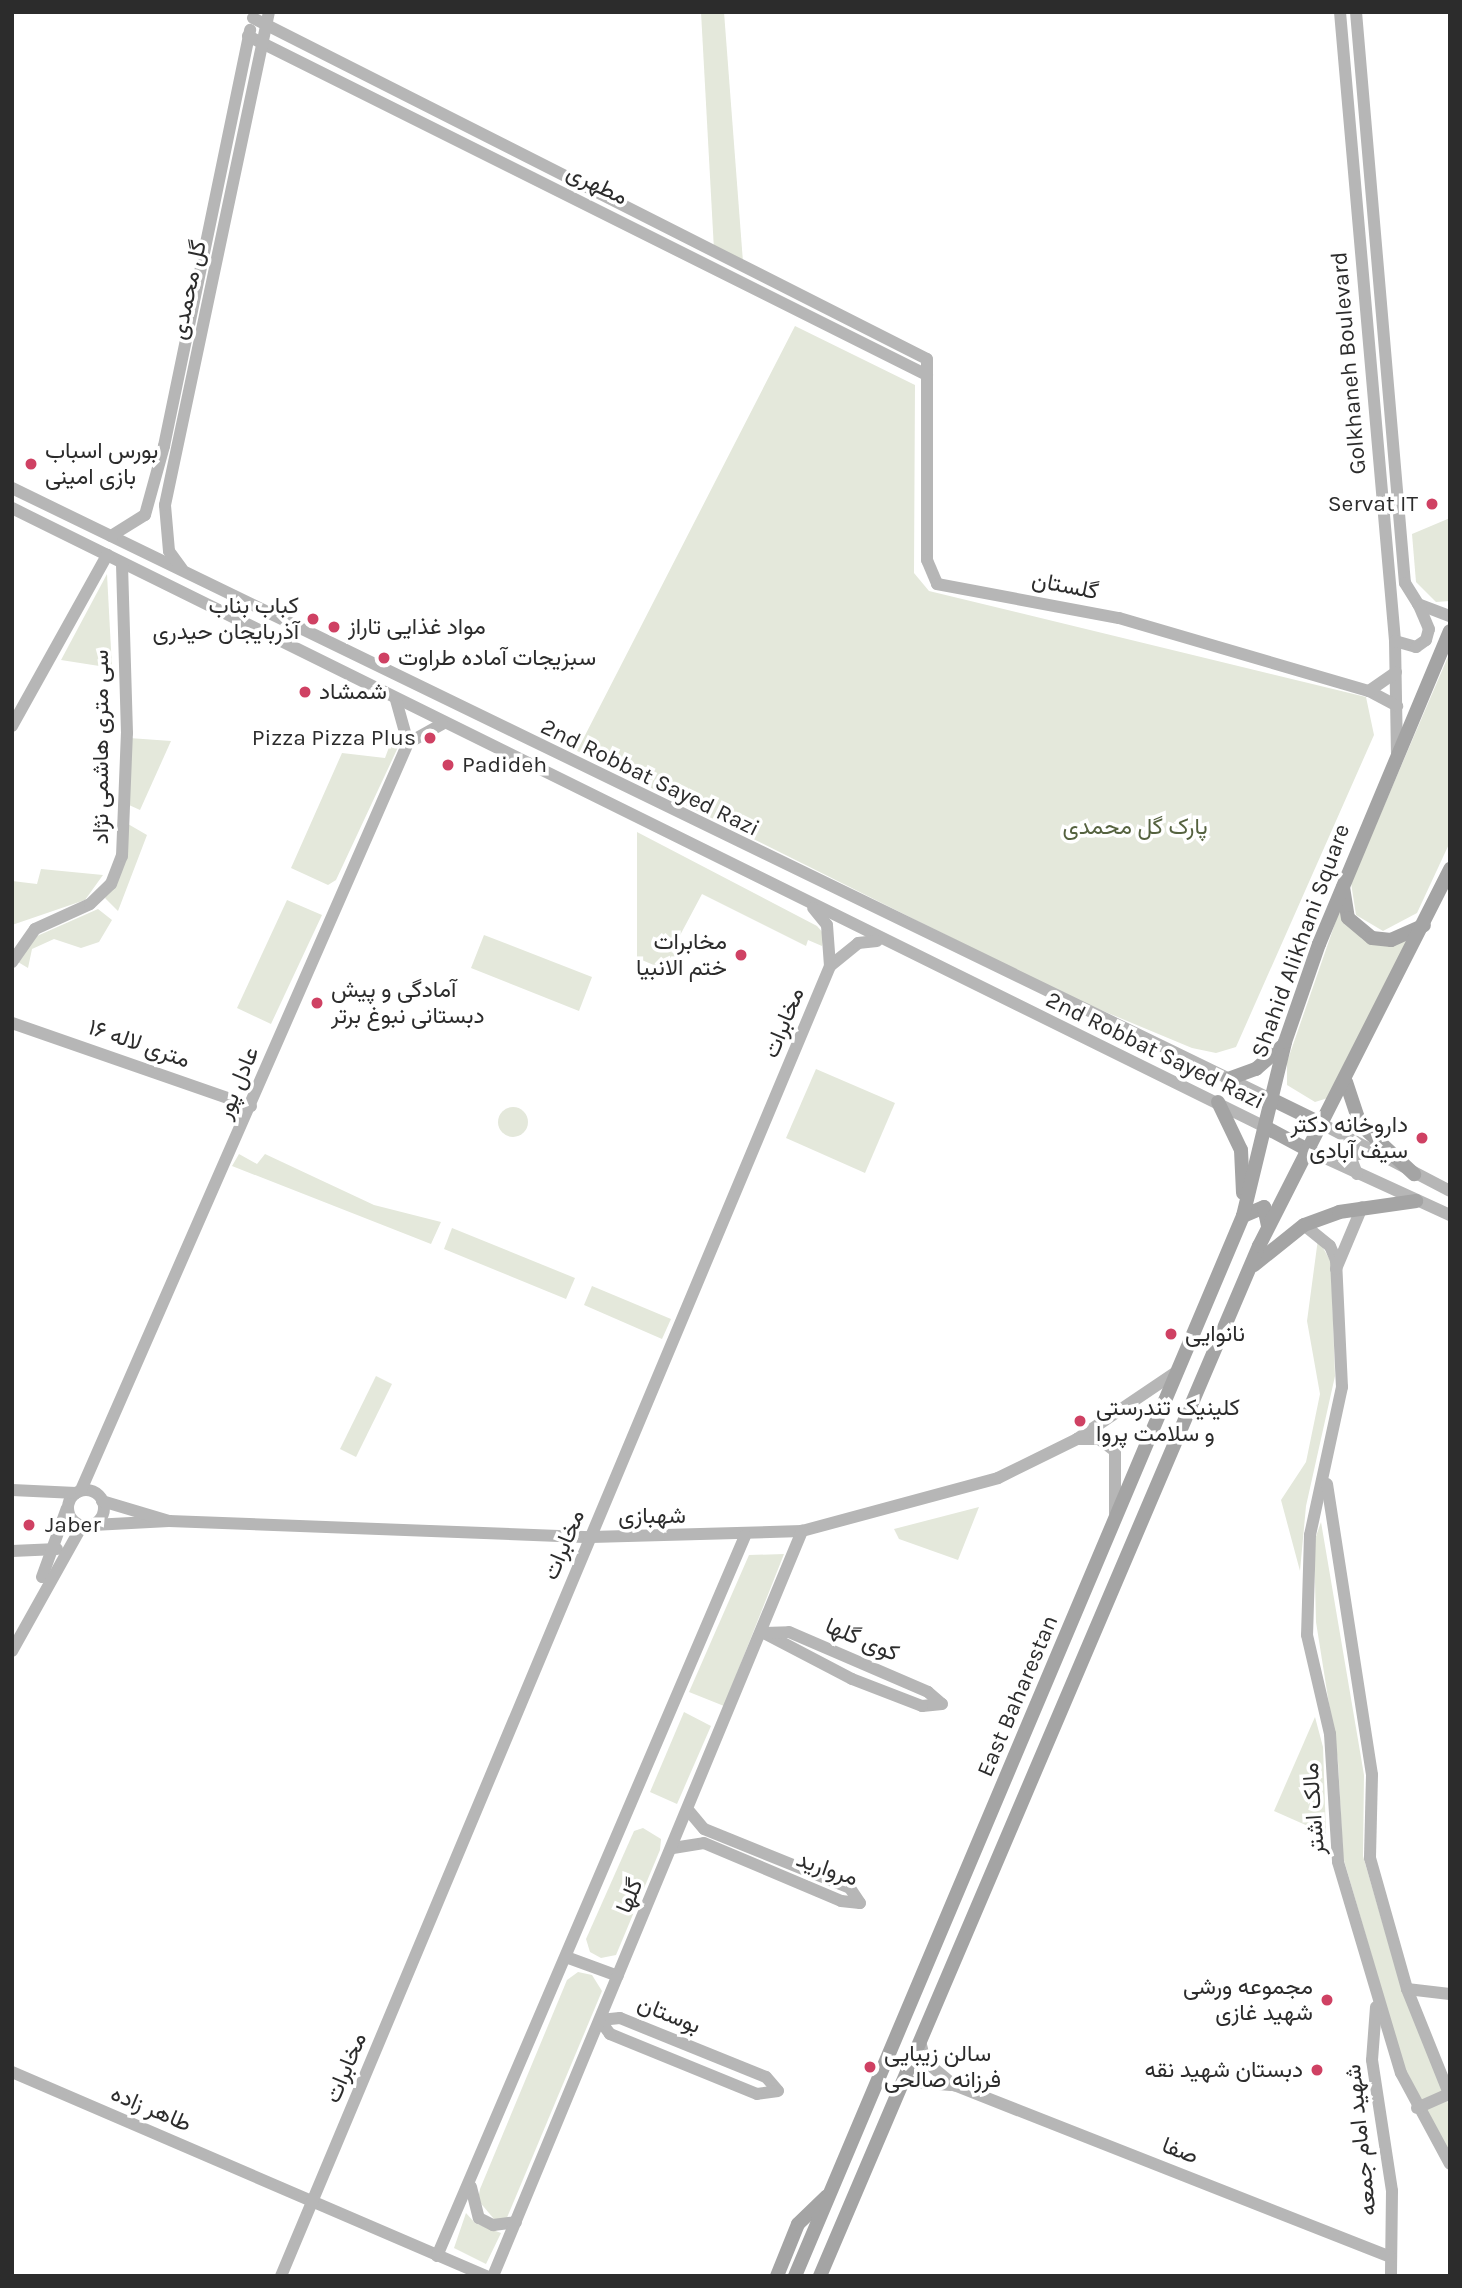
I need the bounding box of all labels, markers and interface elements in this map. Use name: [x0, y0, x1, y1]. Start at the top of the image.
street label: مطهری: [562, 158, 632, 212]
street label: گل محمدی: [165, 238, 213, 342]
street label: Golkhaneh Boulevard: [1326, 250, 1372, 476]
place label: بورس اسباب بازی امینی: [45, 437, 158, 491]
marker: بورس اسباب بازی امینی: [23, 456, 39, 472]
place label: Servat IT: [1328, 490, 1418, 518]
marker: Servat IT: [1424, 496, 1440, 512]
street label: گلستان: [1029, 566, 1101, 606]
place label: کباب بناب آذربایجان حیدری: [153, 592, 299, 646]
marker: کباب بناب آذربایجان حیدری: [305, 611, 321, 627]
place label: مواد غذایی تاراز: [348, 613, 486, 641]
marker: مواد غذایی تاراز: [326, 619, 342, 635]
place label: سبزیجات آماده طراوت: [398, 644, 596, 672]
street label: سی متری هاشمی نژاد: [87, 650, 115, 844]
marker: سبزیجات آماده طراوت: [376, 650, 392, 666]
place label: شمشاد: [319, 678, 387, 706]
marker: شمشاد: [297, 684, 313, 700]
street label: 2nd Robbat Sayed Razi: [536, 713, 764, 843]
place label: Pizza Pizza Plus: [252, 724, 416, 752]
marker: Pizza Pizza Plus: [422, 730, 438, 746]
place label: Padideh: [462, 751, 547, 779]
marker: Padideh: [440, 757, 456, 773]
park label: پارک گل محمدی: [1062, 813, 1208, 841]
street label: Shahid Alikhani Square: [1246, 820, 1356, 1062]
place label: مخابرات ختم الانبیا: [636, 928, 727, 982]
marker: مخابرات ختم الانبیا: [733, 947, 749, 963]
place label: آمادگی و پیش دبستانی نبوغ برتر: [331, 976, 484, 1030]
street label: مخابرات: [757, 984, 811, 1062]
street label: 2nd Robbat Sayed Razi: [1041, 986, 1269, 1116]
marker: آمادگی و پیش دبستانی نبوغ برتر: [309, 995, 325, 1011]
street label: ۱۶ متری لاله: [84, 1014, 194, 1074]
street label: عادل پور: [211, 1043, 265, 1123]
place label: داروخانه دکتر سیف آبادی: [1290, 1111, 1408, 1165]
marker: داروخانه دکتر سیف آبادی: [1414, 1130, 1430, 1146]
place label: نانوایی: [1185, 1320, 1245, 1348]
marker: نانوایی: [1163, 1326, 1179, 1342]
place label: کلینیک تندرستی و سلامت پروا: [1096, 1394, 1240, 1448]
marker: کلینیک تندرستی و سلامت پروا: [1070, 1411, 1090, 1431]
street label: شهبازی: [618, 1502, 686, 1530]
street label: مخابرات: [537, 1506, 591, 1584]
place label: Jaber: [45, 1511, 101, 1539]
marker: Jaber: [19, 1515, 39, 1535]
street label: East Baharestan: [972, 1611, 1064, 1781]
street label: کوی گلها: [821, 1612, 903, 1668]
street label: مالک اشتر: [1297, 1762, 1331, 1856]
street label: مروارید: [792, 1846, 862, 1892]
street label: گلها: [610, 1875, 650, 1917]
place label: مجموعه ورشی شهید غازی: [1183, 1973, 1313, 2027]
street label: بوستان: [633, 1990, 705, 2040]
marker: مجموعه ورشی شهید غازی: [1319, 1992, 1335, 2008]
street label: مخابرات: [319, 2029, 373, 2107]
place label: سالن زیبایی فرزانه صالحی: [884, 2040, 1001, 2094]
place label: دبستان شهید نقه: [1144, 2056, 1303, 2084]
marker: سالن زیبایی فرزانه صالحی: [862, 2059, 878, 2075]
marker: دبستان شهید نقه: [1309, 2062, 1325, 2078]
street label: شهید امام جمعه: [1339, 2063, 1383, 2217]
street label: طاهر زاده: [107, 2080, 195, 2138]
street label: صفا: [1158, 2132, 1202, 2170]

